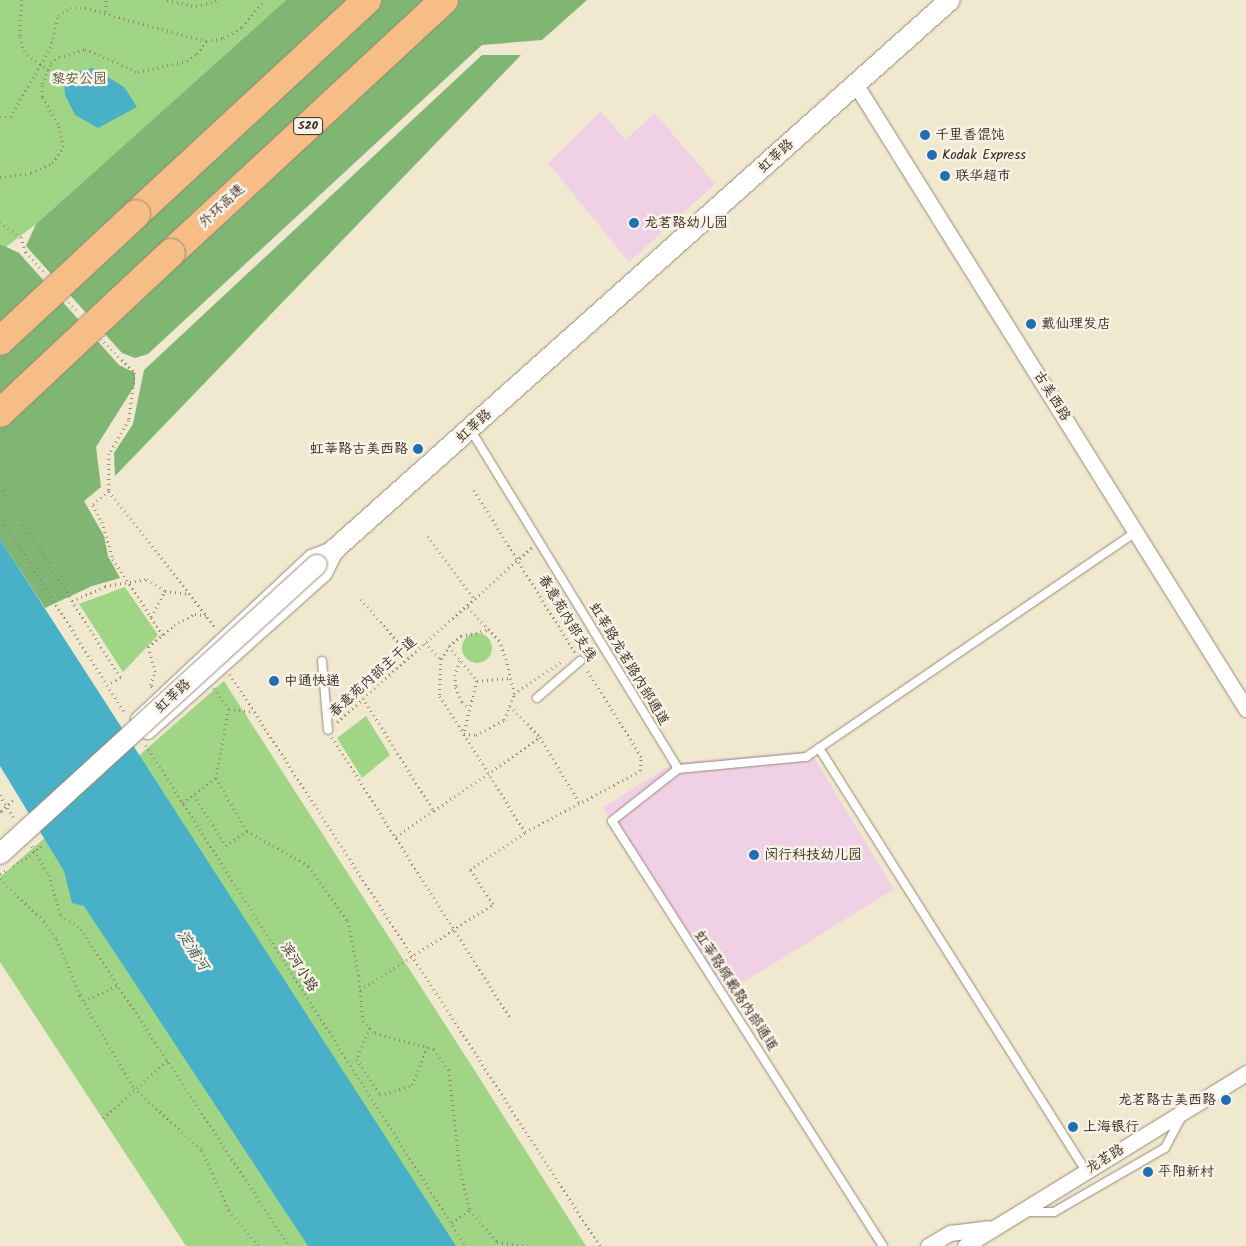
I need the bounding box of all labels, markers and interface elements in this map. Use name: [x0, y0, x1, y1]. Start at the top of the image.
park label: 黎安公园: [51, 71, 107, 87]
road number: S20: [293, 116, 323, 136]
place label: 千里香馄饨: [935, 127, 1005, 143]
marker: 千里香馄饨: [919, 129, 931, 141]
street label: 虹莘路: [755, 136, 797, 176]
place label: Kodak Express: [942, 147, 1026, 163]
marker: Kodak Express: [926, 149, 938, 161]
place label: 联华超市: [955, 168, 1011, 184]
marker: 联华超市: [939, 170, 951, 182]
street label: 外环高速: [196, 181, 248, 231]
place label: 龙茗路幼儿园: [644, 215, 728, 231]
marker: 龙茗路幼儿园: [628, 217, 640, 229]
place label: 戴仙理发店: [1041, 316, 1111, 332]
marker: 戴仙理发店: [1025, 318, 1037, 330]
street label: 古美西路: [1030, 368, 1074, 424]
street label: 虹莘路: [453, 406, 495, 446]
place label: 虹莘路古美西路: [310, 441, 408, 457]
marker: 虹莘路古美西路: [412, 443, 424, 455]
street label: 春意苑内部支线: [535, 572, 599, 664]
street label: 虹莘路龙茗路内部通道: [586, 600, 672, 728]
street label: 春意苑内部主干道: [326, 633, 420, 721]
place label: 中通快递: [284, 673, 340, 689]
marker: 中通快递: [268, 675, 280, 687]
street label: 虹莘路: [152, 676, 194, 716]
place label: 闵行科技幼儿园: [764, 847, 862, 863]
marker: 闵行科技幼儿园: [748, 849, 760, 861]
water label: 淀浦河: [172, 927, 212, 975]
street label: 虹莘路顾戴路内部通道: [691, 928, 781, 1054]
street label: 滨河小路: [277, 939, 321, 995]
place label: 龙茗路古美西路: [1118, 1092, 1216, 1108]
marker: 龙茗路古美西路: [1220, 1094, 1232, 1106]
place label: 上海银行: [1083, 1119, 1139, 1135]
marker: 上海银行: [1067, 1121, 1079, 1133]
street label: 龙茗路: [1083, 1141, 1127, 1177]
place label: 平阳新村: [1158, 1164, 1214, 1180]
marker: 平阳新村: [1142, 1166, 1154, 1178]

